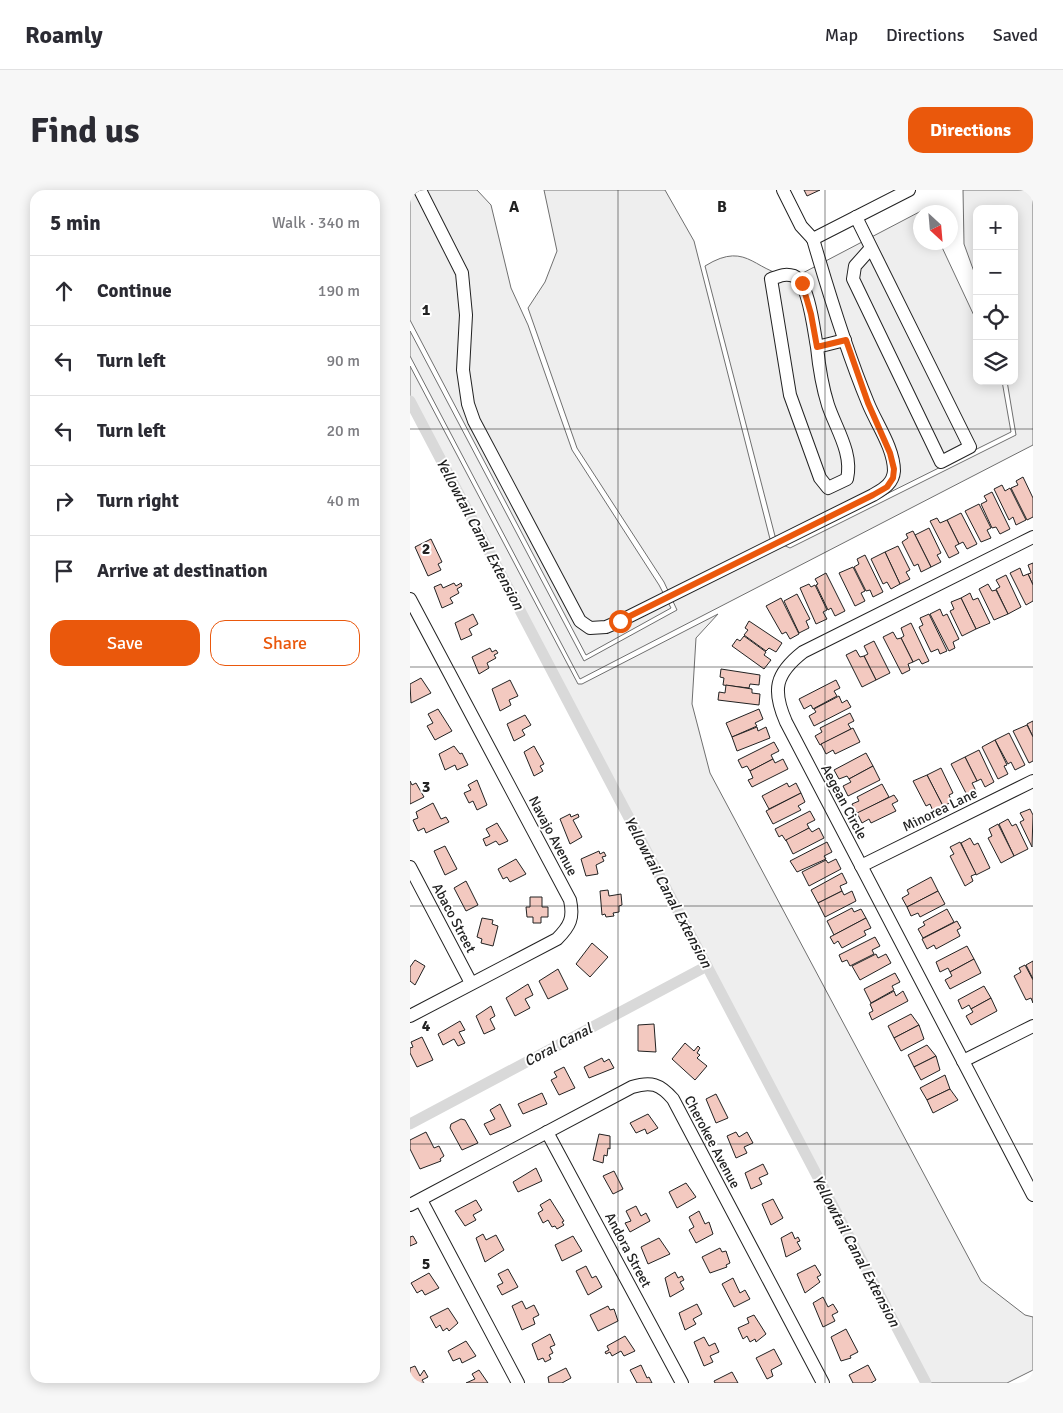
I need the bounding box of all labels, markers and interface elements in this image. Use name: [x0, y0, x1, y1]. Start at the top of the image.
text: Roamly: [25, 20, 103, 50]
text: Map: [825, 24, 858, 46]
text: Directions: [886, 24, 965, 46]
text: Saved: [993, 24, 1038, 46]
button: Directions: [908, 107, 1033, 153]
text: Find us: [30, 109, 140, 152]
text: A: [509, 197, 520, 217]
text: B: [717, 197, 727, 217]
north arrow: [913, 205, 958, 250]
map controls: [973, 205, 1018, 385]
button: +: [973, 205, 1018, 250]
text: 5 min: [50, 210, 101, 236]
text: Walk · 340 m: [272, 213, 360, 233]
button: −: [973, 250, 1018, 295]
route end: [791, 272, 814, 295]
icon: ahead: [50, 277, 78, 305]
text: Continue: [97, 279, 172, 303]
text: 190 m: [318, 281, 360, 301]
button: locate: [973, 295, 1018, 340]
text: 1: [422, 300, 431, 320]
button: layers: [973, 340, 1018, 385]
icon: left: [50, 347, 78, 375]
text: Turn left: [97, 349, 166, 373]
text: 90 m: [326, 351, 360, 371]
icon: left: [50, 417, 78, 445]
text: Turn left: [97, 419, 166, 443]
text: 20 m: [326, 421, 360, 441]
water label: Yellowtail Canal Extension: [432, 455, 528, 614]
icon: right: [50, 487, 78, 515]
text: Turn right: [97, 489, 179, 513]
text: 40 m: [326, 491, 360, 511]
text: 2: [422, 539, 430, 559]
icon: arrive: [50, 557, 78, 585]
text: Arrive at destination: [97, 559, 268, 583]
route start: [609, 610, 632, 633]
button: Save: [50, 620, 200, 666]
button: Share: [210, 620, 360, 666]
street label: Aegean Circle: [817, 762, 871, 842]
text: 3: [422, 777, 430, 797]
street label: Minorea Lane: [900, 785, 980, 835]
street label: Navajo Avenue: [525, 793, 581, 879]
water label: Yellowtail Canal Extension: [620, 813, 716, 972]
street label: Abaco Street: [429, 880, 479, 956]
text: 4: [422, 1016, 431, 1036]
water label: Coral Canal: [521, 1019, 596, 1070]
street label: Cherokee Avenue: [680, 1093, 744, 1191]
water label: Yellowtail Canal Extension: [808, 1172, 904, 1331]
street label: Andora Street: [601, 1210, 655, 1291]
text: 5: [422, 1254, 430, 1274]

